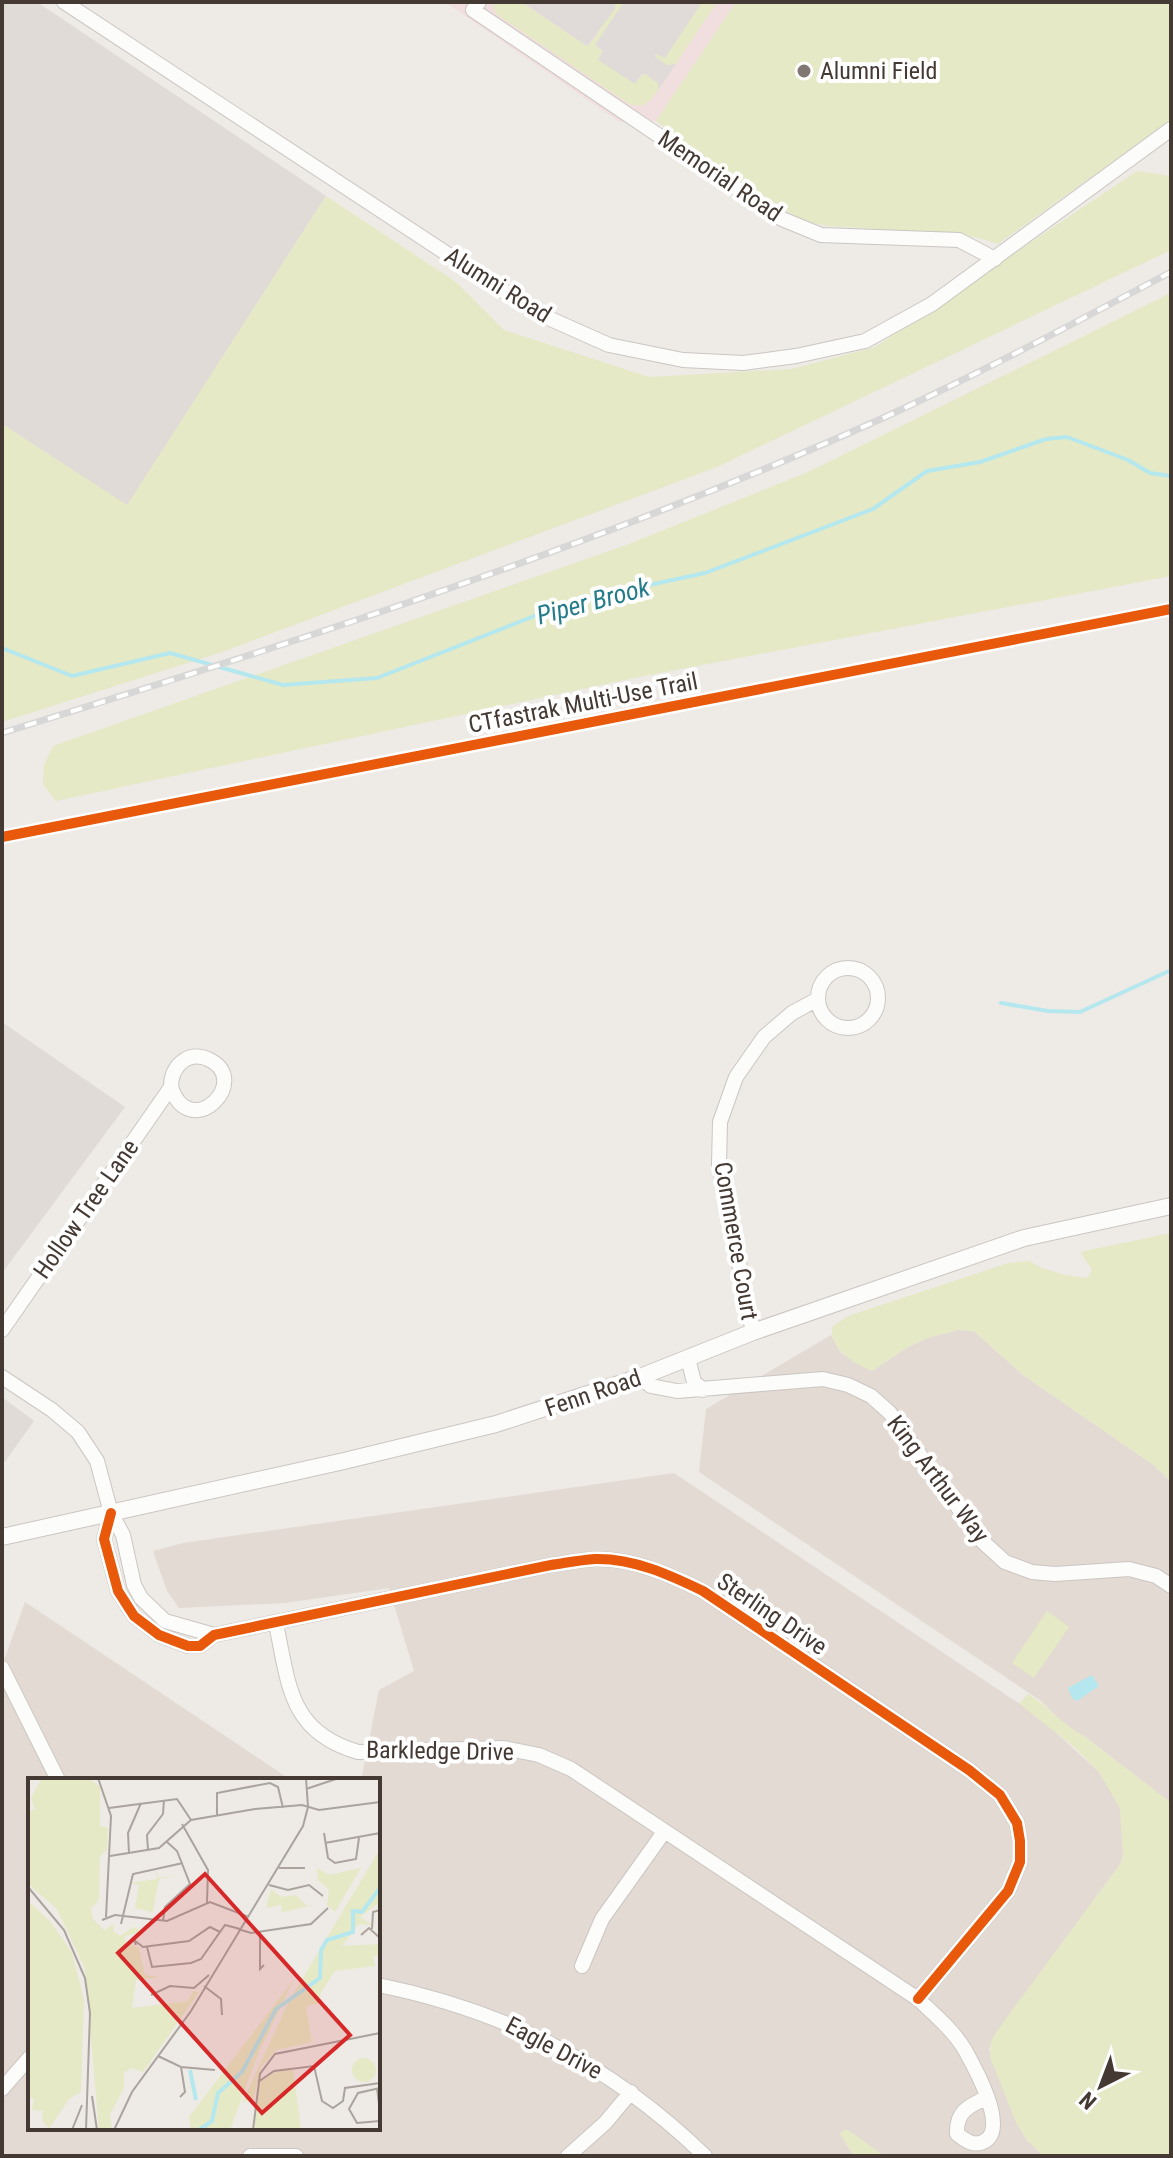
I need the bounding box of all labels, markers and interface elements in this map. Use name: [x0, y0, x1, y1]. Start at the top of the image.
place label: Alumni Field: [820, 57, 937, 85]
marker: Alumni Field: [795, 62, 813, 80]
street label: Memorial Road: [653, 124, 787, 228]
street label: Alumni Road: [440, 241, 556, 329]
water label: Piper Brook: [533, 571, 653, 630]
street label: CTfastrak Multi-Use Trail: [466, 667, 700, 739]
street label: Hollow Tree Lane: [28, 1134, 144, 1284]
street label: Commerce Court: [708, 1160, 764, 1322]
street label: Fenn Road: [541, 1364, 645, 1422]
street label: King Arthur Way: [881, 1410, 995, 1548]
street label: Sterling Drive: [712, 1567, 832, 1661]
street label: Barkledge Drive: [366, 1736, 514, 1766]
inset map: [28, 1778, 380, 2130]
street label: Eagle Drive: [501, 2011, 607, 2085]
north arrow: [1061, 2046, 1141, 2126]
text: N: [1075, 2087, 1101, 2114]

